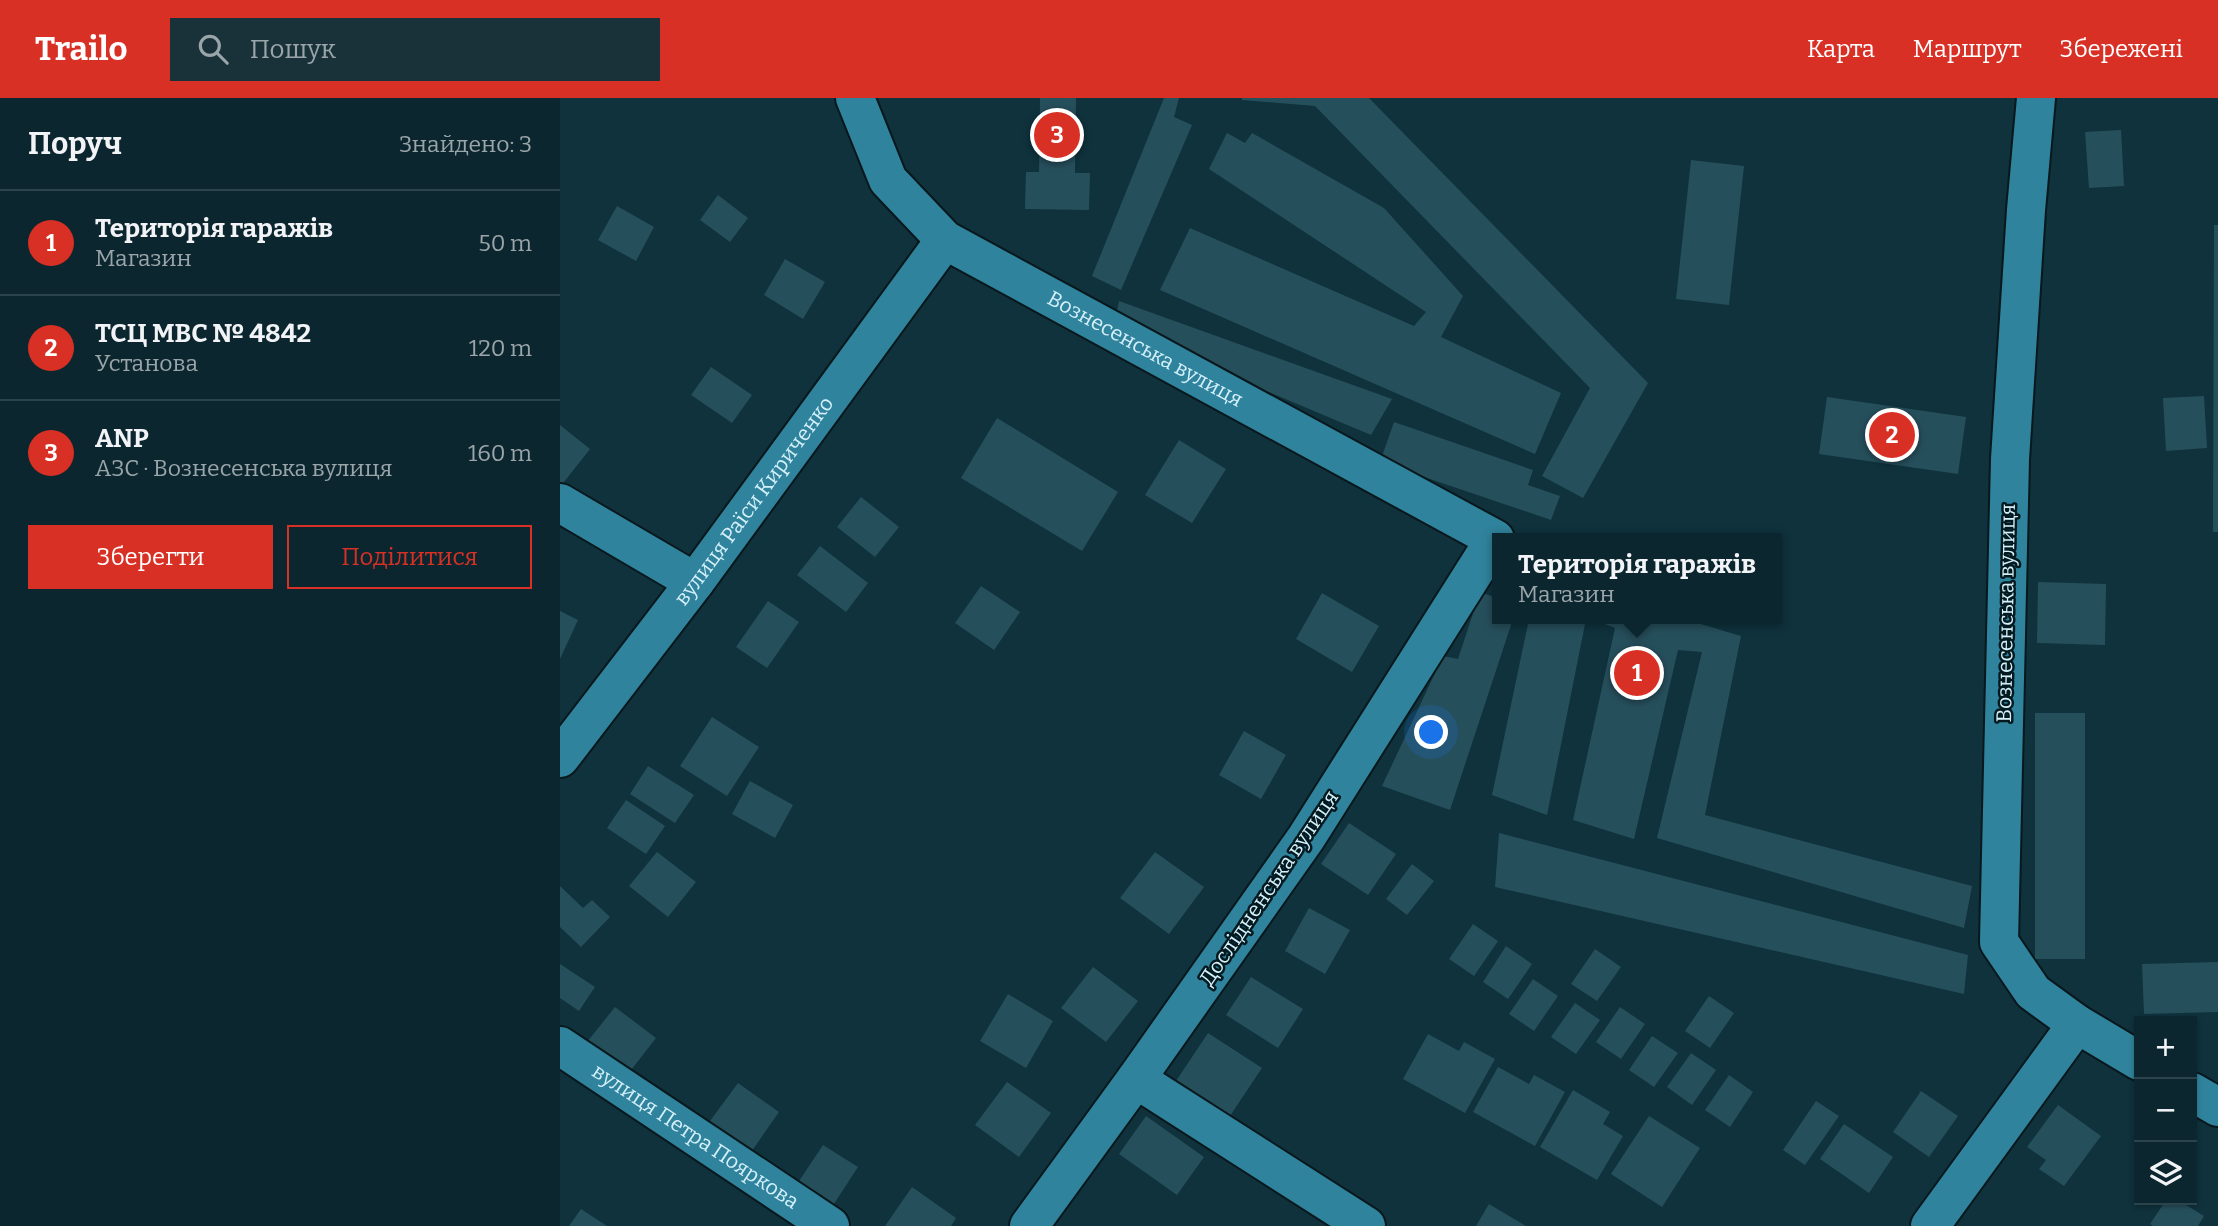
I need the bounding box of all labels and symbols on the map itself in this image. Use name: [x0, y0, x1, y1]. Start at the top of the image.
pin: 3: [1034, 109, 1080, 161]
street label: Вознесенська вулиця: [1043, 285, 1247, 412]
street label: вулиця Раїси Кириченко: [669, 391, 839, 611]
pin: 2: [1869, 409, 1915, 461]
street label: Вознесенська вулиця: [1991, 503, 2021, 723]
pin: 1: [1614, 647, 1660, 699]
your location: [1414, 715, 1448, 749]
street label: Дослідненська вулиця: [1194, 786, 1344, 990]
street label: вулиця Петра Пояркова: [587, 1058, 804, 1215]

